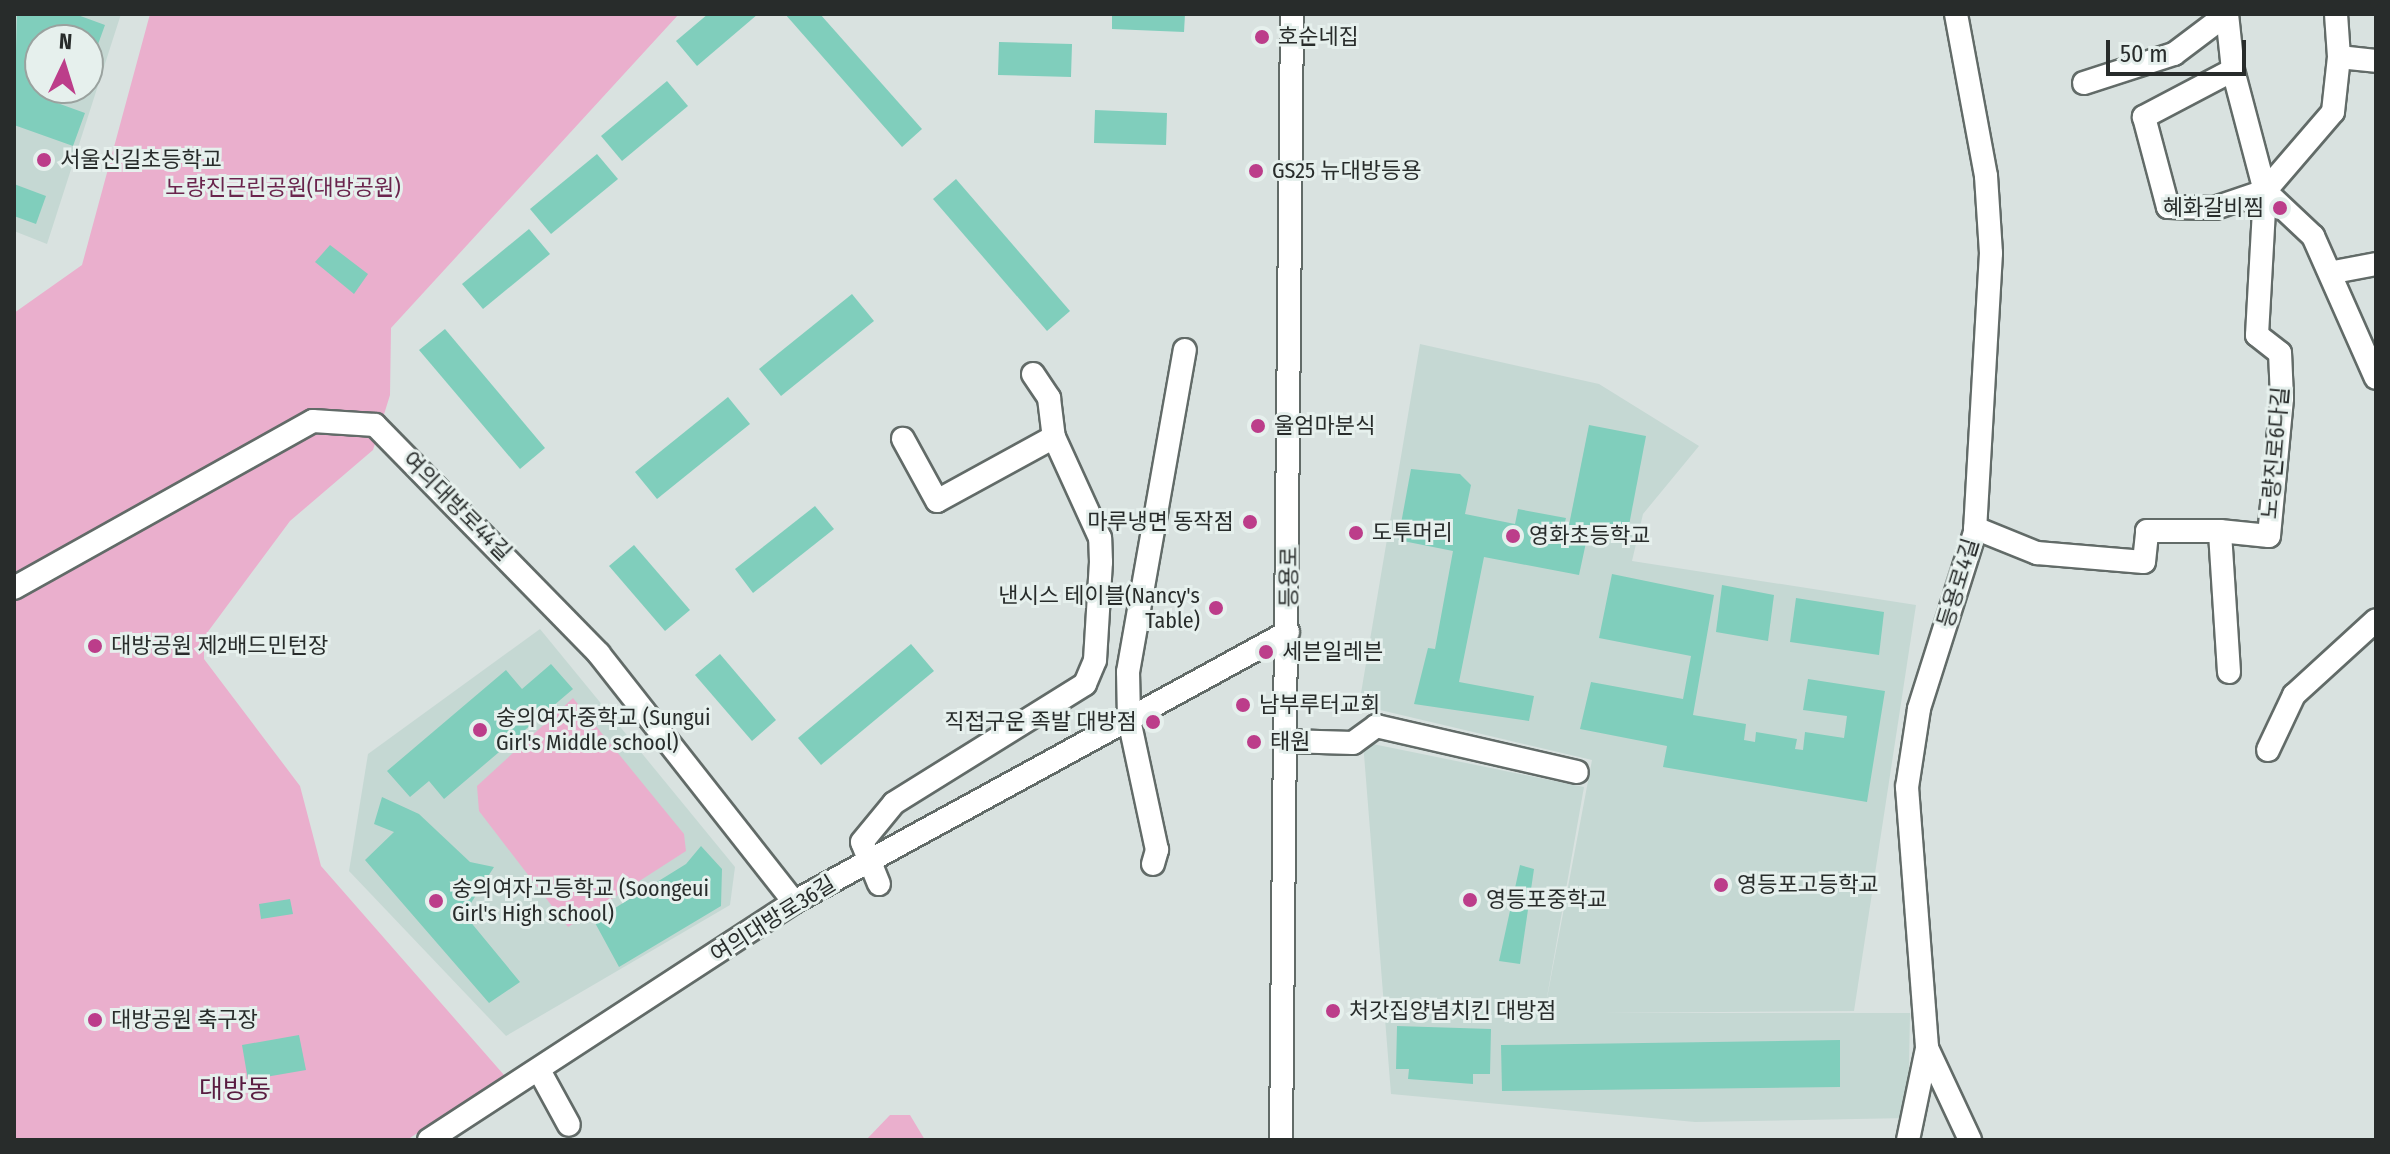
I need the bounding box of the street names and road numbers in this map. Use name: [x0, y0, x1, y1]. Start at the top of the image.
street label: 노량진로6다길: [2256, 386, 2294, 520]
street label: 여의대방로44길: [397, 446, 517, 566]
street label: 등용로4길: [1932, 535, 1984, 631]
street label: 등용로: [1276, 547, 1302, 607]
street label: 여의대방로36길: [706, 870, 840, 968]

